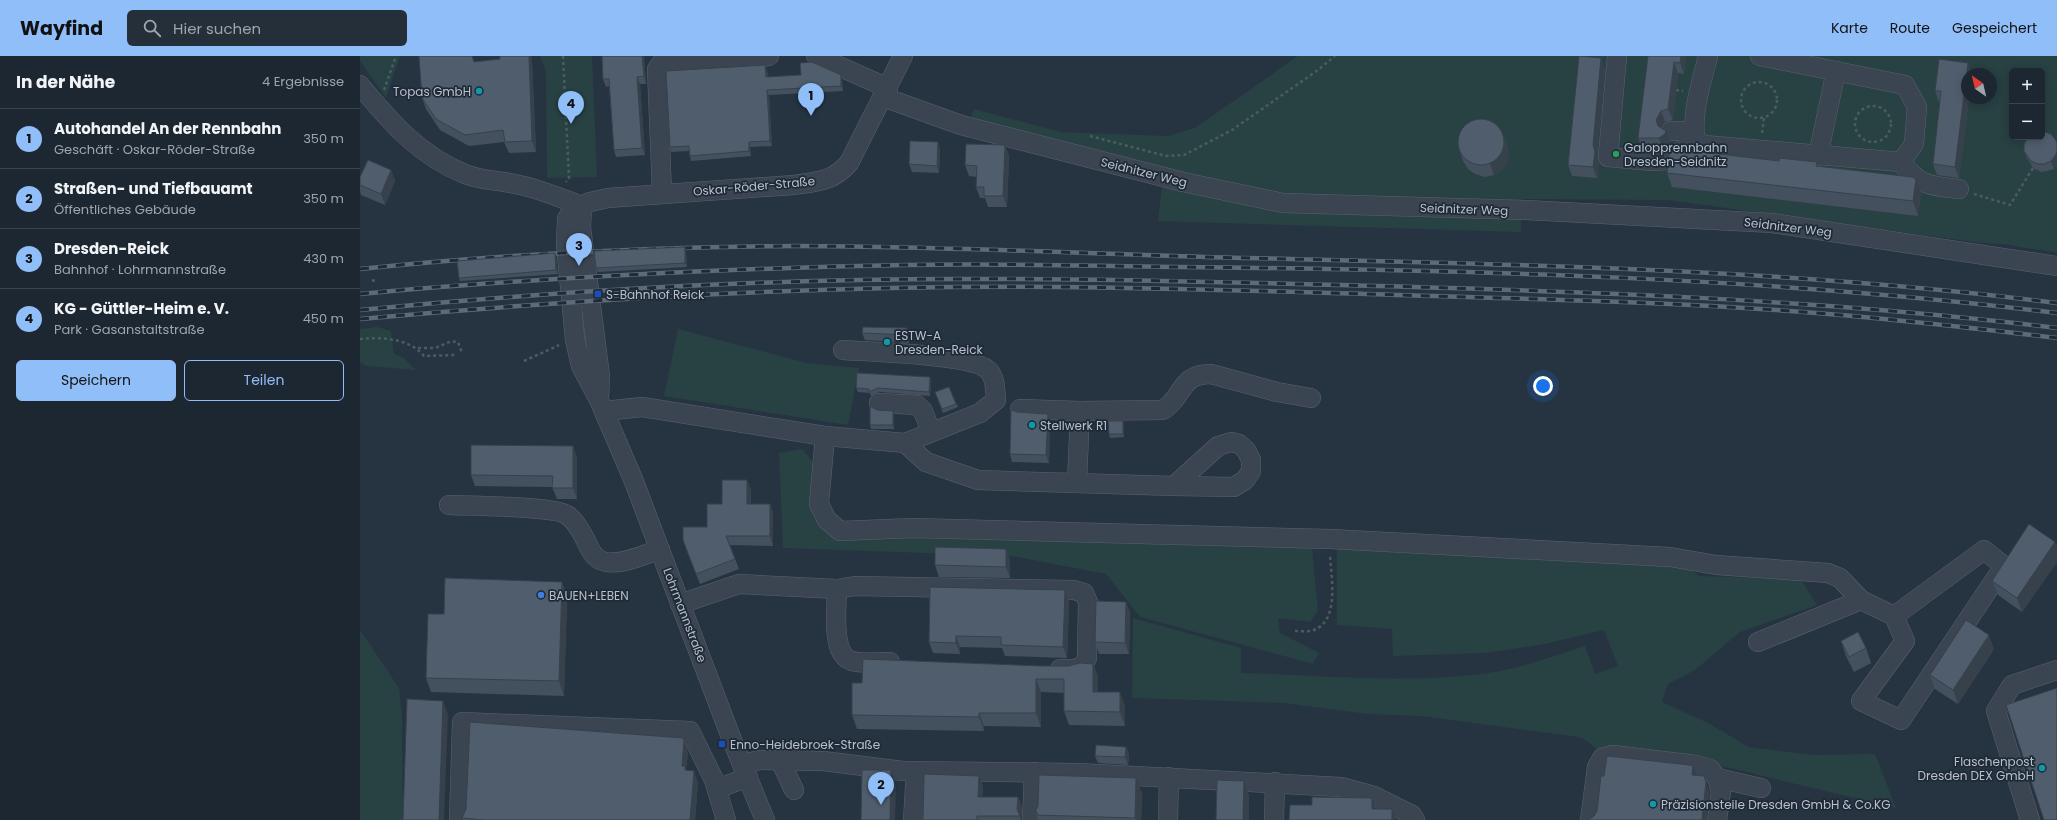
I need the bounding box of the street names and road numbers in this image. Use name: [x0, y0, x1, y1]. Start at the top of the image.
street label: Seidnitzer Weg: [1099, 153, 1189, 191]
street label: Oskar-Röder-Straße: [692, 172, 816, 200]
street label: Seidnitzer Weg: [1420, 199, 1508, 219]
street label: Seidnitzer Weg: [1743, 213, 1833, 241]
street label: Lohrmannstraße: [659, 565, 711, 665]

